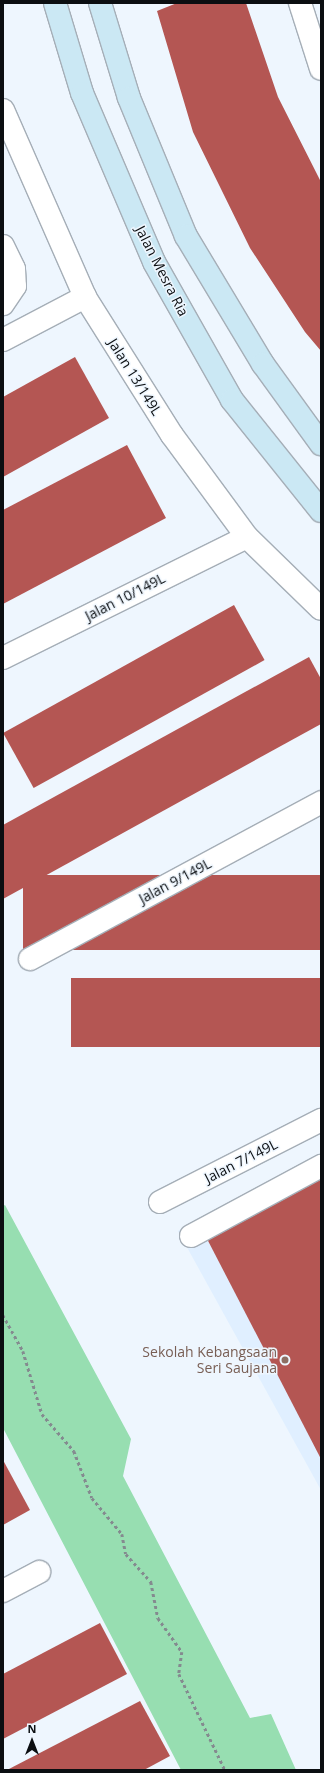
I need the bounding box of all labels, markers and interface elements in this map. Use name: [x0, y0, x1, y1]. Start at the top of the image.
street label: Jalan Mesra Ria: [132, 223, 192, 319]
street label: Jalan 13/149L: [105, 335, 165, 419]
street label: Jalan 10/149L: [82, 570, 168, 624]
street label: Jalan 9/149L: [136, 855, 214, 907]
street label: Jalan 7/149L: [202, 1135, 280, 1187]
place label: Sekolah Kebangsaan Seri Saujana: [142, 1344, 277, 1376]
marker: Sekolah Kebangsaan Seri Saujana: [280, 1355, 290, 1365]
north arrow: [12, 1721, 52, 1761]
text: N: [28, 1721, 36, 1736]

